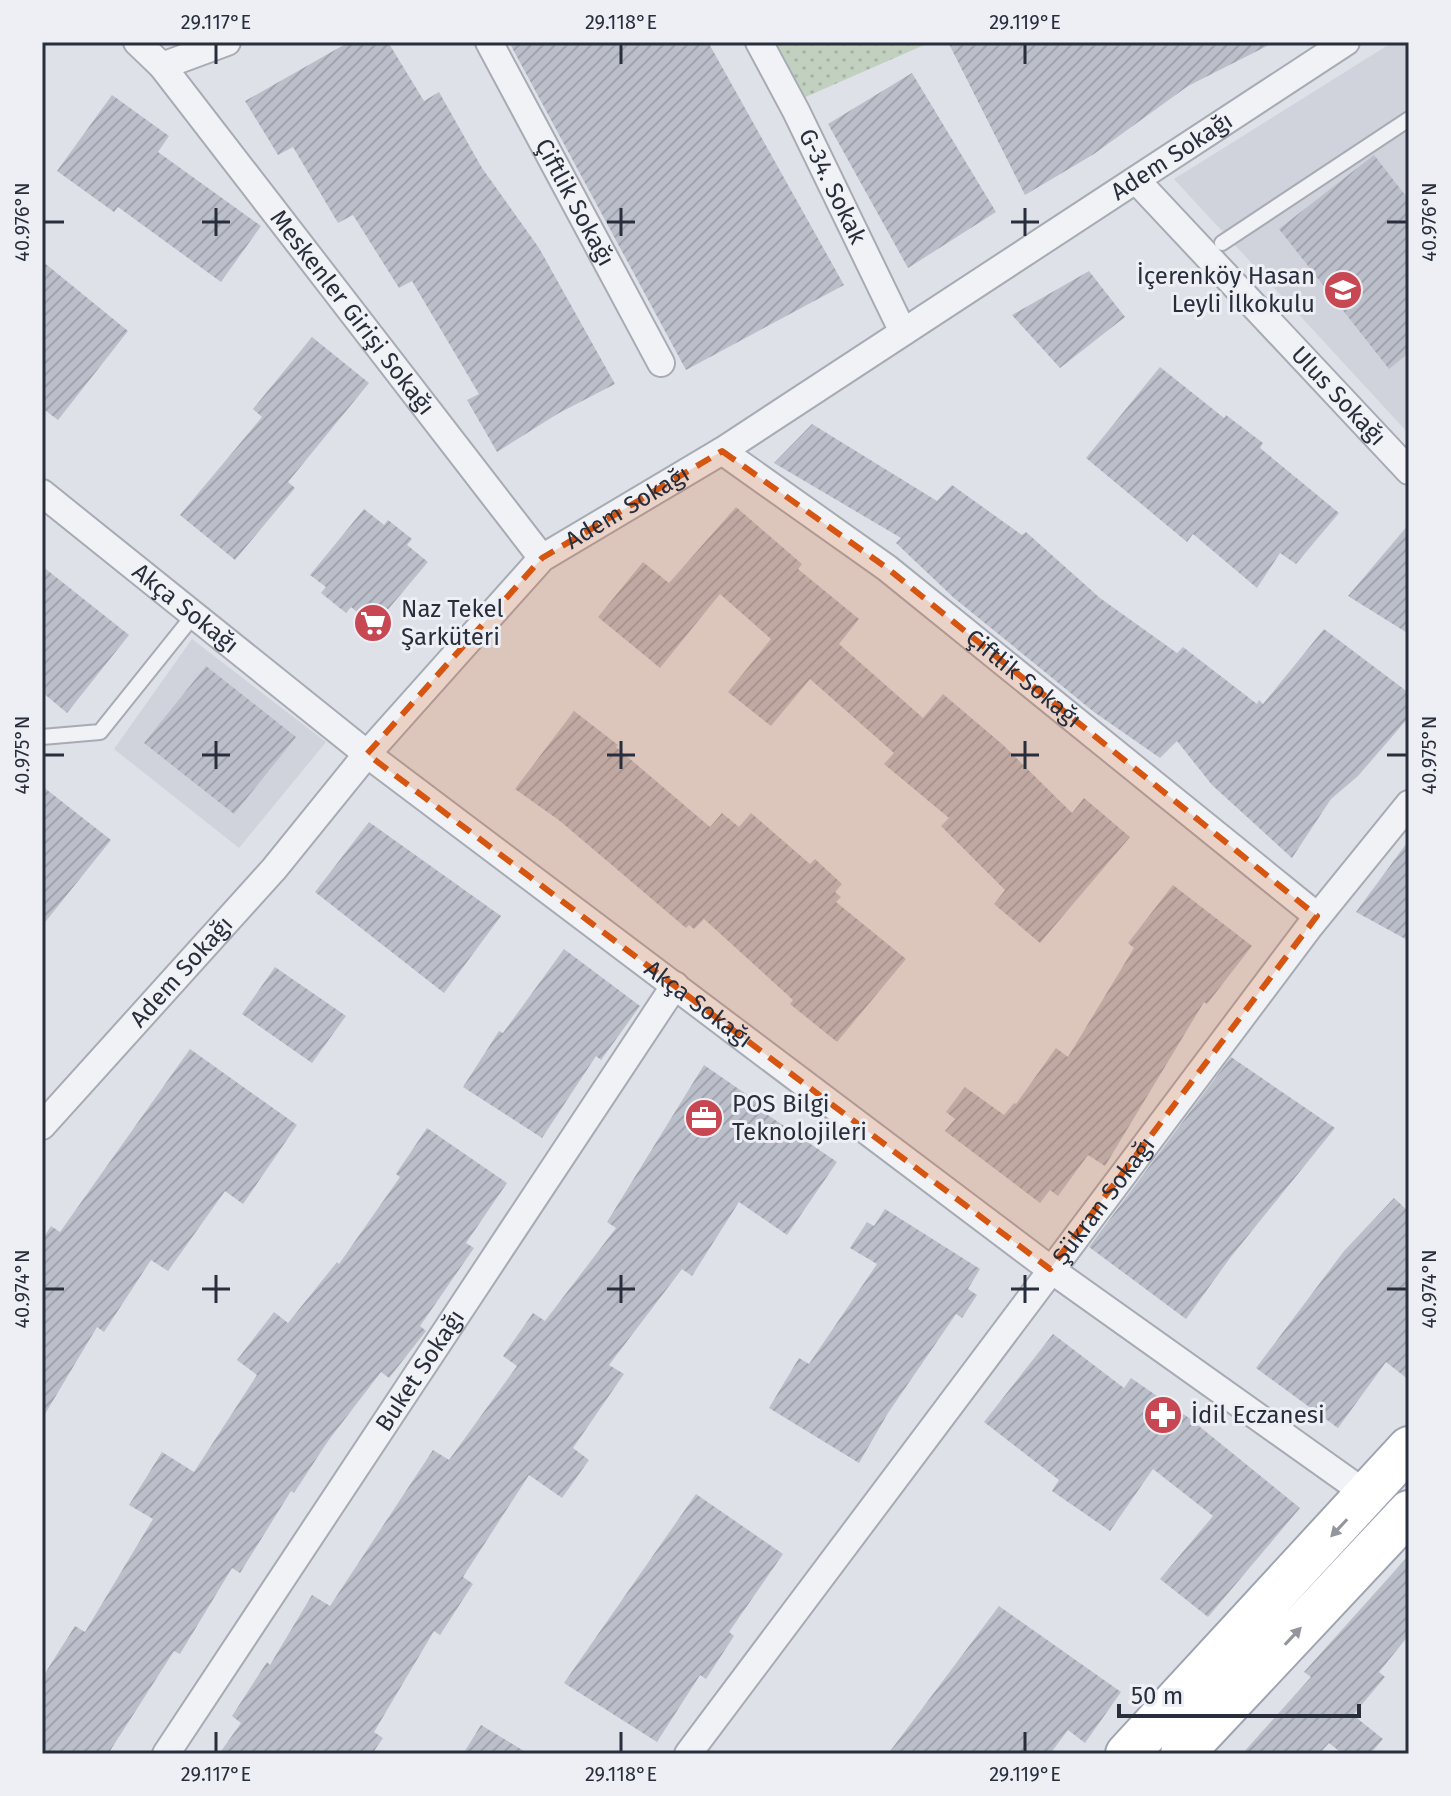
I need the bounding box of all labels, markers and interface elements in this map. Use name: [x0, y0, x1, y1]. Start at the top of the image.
text: 29.117°E: [181, 10, 251, 34]
text: 29.118°E: [585, 10, 657, 34]
text: 29.119°E: [989, 10, 1061, 34]
street label: Adem Sokağı: [1106, 106, 1238, 206]
street label: G-34. Sokak: [793, 124, 873, 249]
street label: Çiftlik Sokağı: [529, 134, 620, 271]
text: 40.976°N: [10, 182, 34, 262]
text: 40.976°N: [1417, 182, 1441, 262]
street label: Meskenler Girişi Sokağı: [264, 204, 440, 420]
place label: İçerenköy Hasan Leyli İlkokulu: [1137, 262, 1315, 318]
school or university icon: İçerenköy Hasan Leyli İlkokulu: [1322, 269, 1364, 311]
street label: Ulus Sokağı: [1285, 340, 1392, 451]
street label: Adem Sokağı: [560, 460, 694, 555]
street label: Akça Sokağı: [127, 557, 244, 659]
place label: Naz Tekel Şarküteri: [401, 595, 504, 651]
supermarket icon: Naz Tekel Şarküteri: [352, 602, 394, 644]
street label: Çiftlik Sokağı: [960, 624, 1087, 734]
text: 40.975°N: [10, 716, 34, 794]
text: 40.975°N: [1417, 716, 1441, 794]
street label: Adem Sokağı: [124, 911, 238, 1033]
street label: Akça Sokağı: [639, 954, 758, 1054]
place label: POS Bilgi Teknolojileri: [732, 1090, 867, 1146]
office icon: POS Bilgi Teknolojileri: [683, 1097, 725, 1139]
street label: Şükran Sokağı: [1047, 1131, 1161, 1270]
text: 40.974°N: [10, 1249, 34, 1329]
text: 40.974°N: [1417, 1249, 1441, 1329]
street label: Buket Sokağı: [370, 1304, 470, 1436]
pharmacy icon: İdil Eczanesi: [1142, 1394, 1184, 1436]
place label: İdil Eczanesi: [1191, 1401, 1325, 1429]
one-way arrow: [1330, 1518, 1348, 1537]
one-way arrow: [1284, 1627, 1302, 1646]
scale bar: [1119, 1668, 1359, 1718]
text: 50 m: [1131, 1682, 1183, 1710]
text: 29.117°E: [181, 1762, 251, 1786]
text: 29.118°E: [585, 1762, 657, 1786]
text: 29.119°E: [989, 1762, 1061, 1786]

